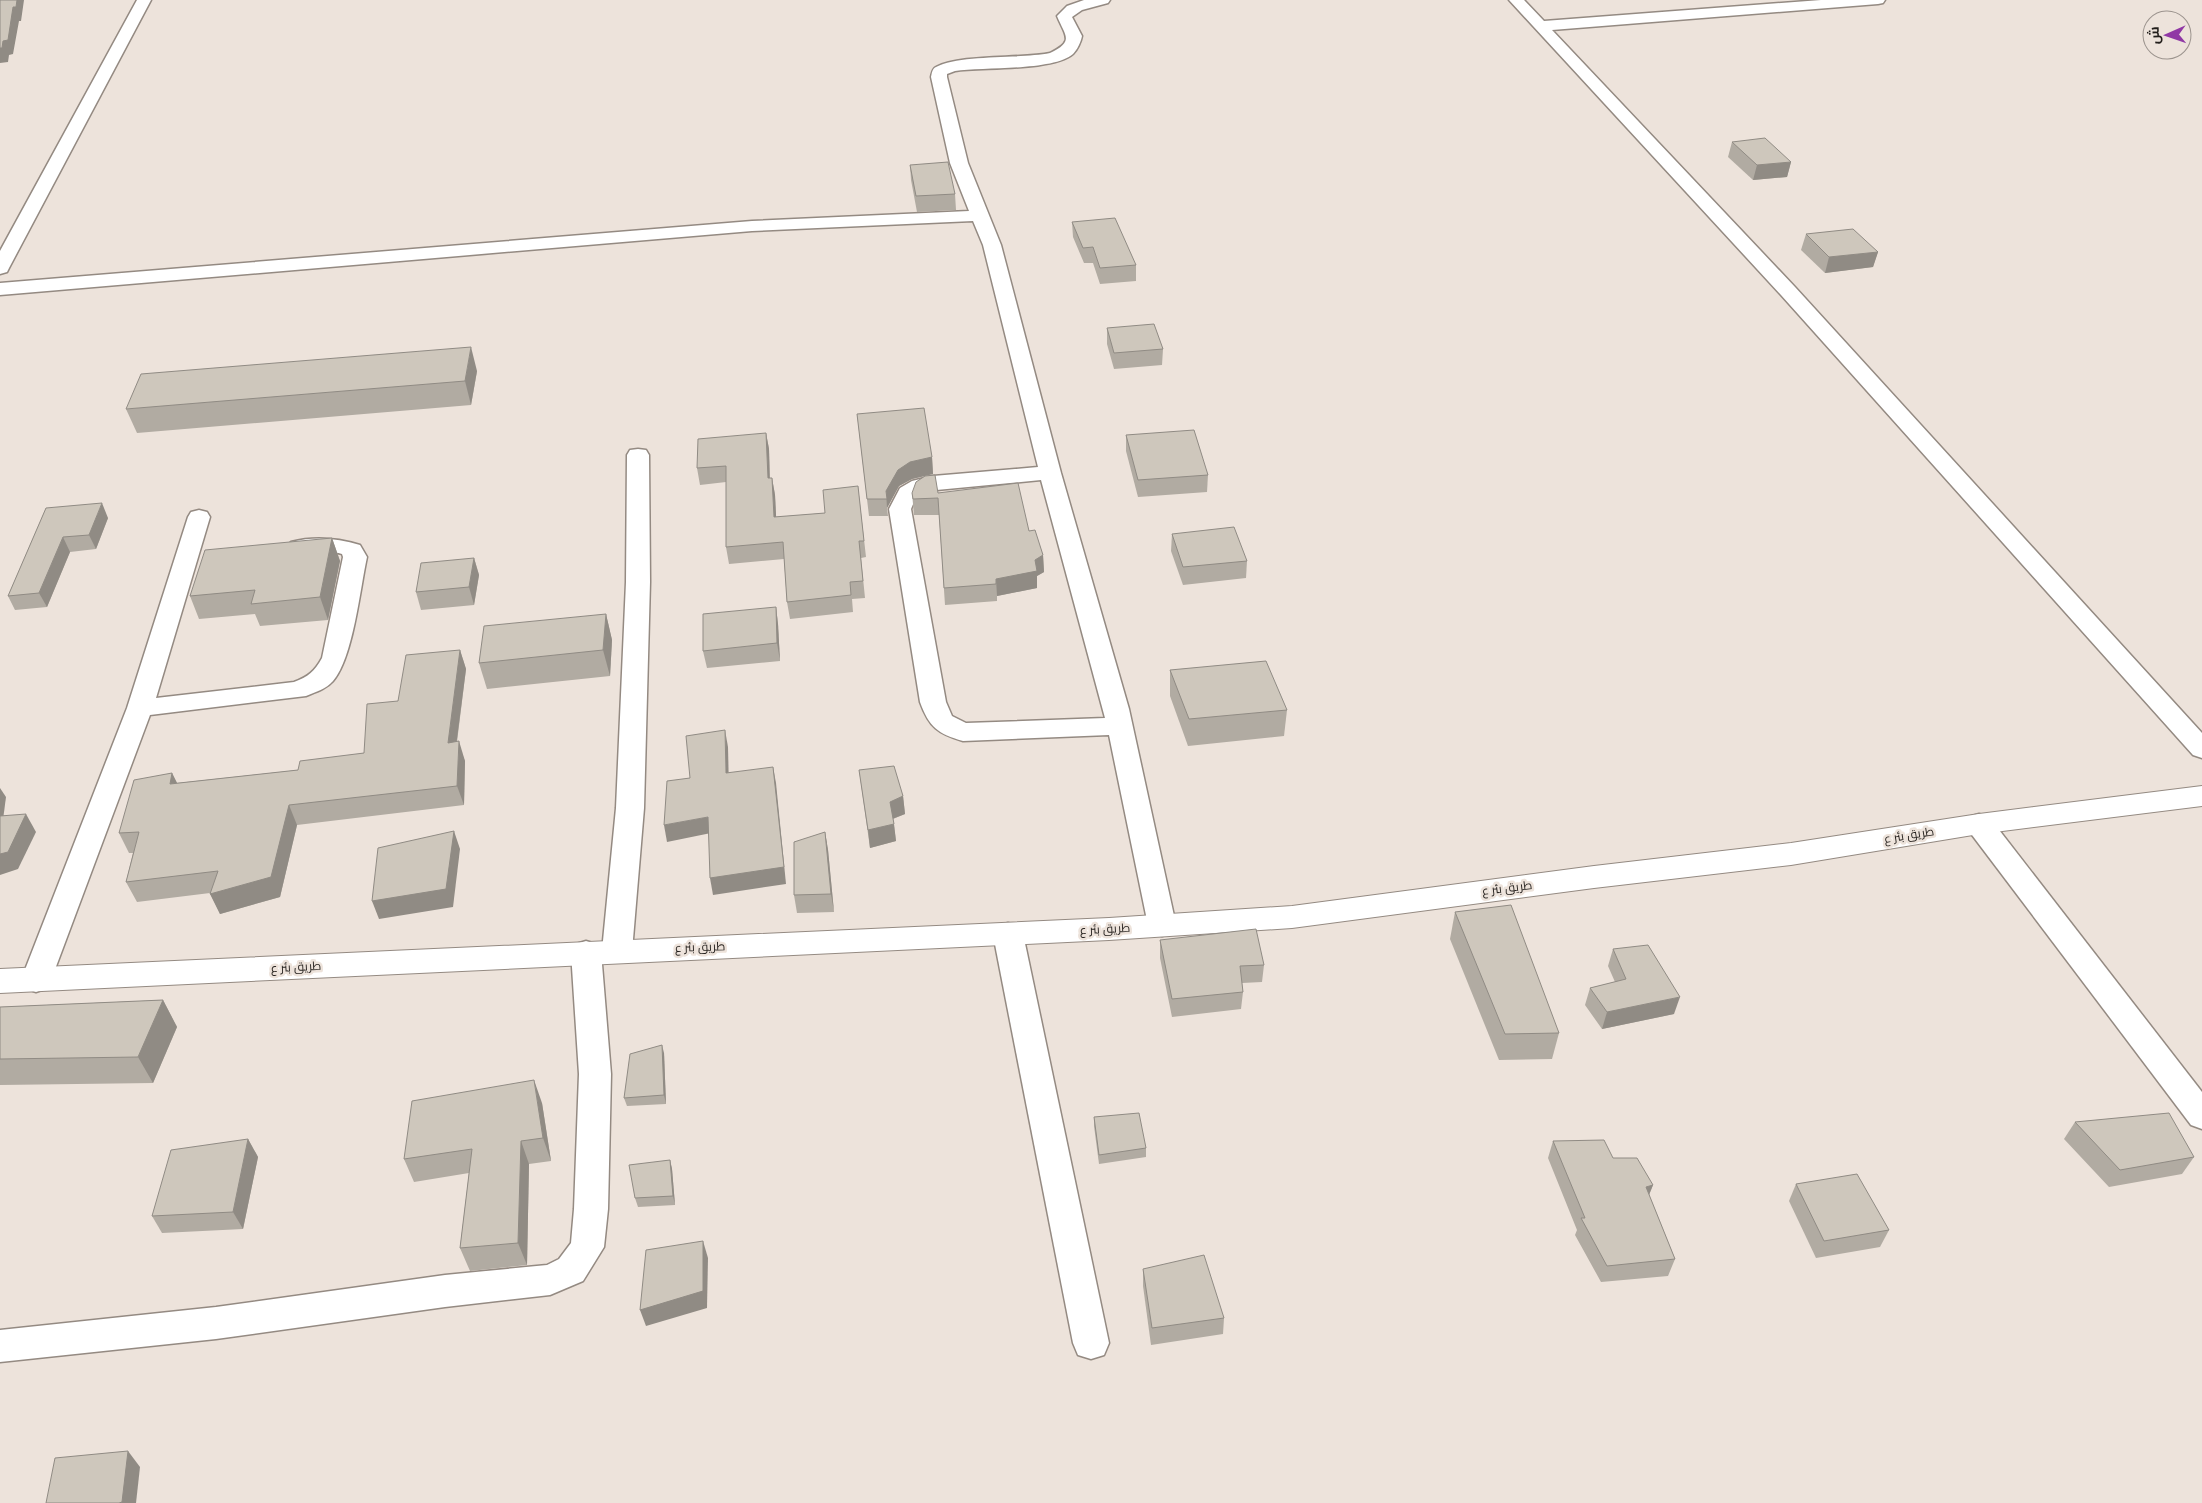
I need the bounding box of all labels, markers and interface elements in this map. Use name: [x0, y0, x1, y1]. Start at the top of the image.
north arrow: [2142, 10, 2192, 60]
text: ش: [2145, 26, 2163, 45]
street label: طريق بئر ع: [1883, 823, 1935, 847]
street label: طريق بئر ع: [1481, 877, 1533, 899]
street label: طريق بئر ع: [1079, 920, 1131, 938]
street label: طريق بئر ع: [674, 938, 726, 956]
street label: طريق بئر ع: [270, 958, 322, 976]

